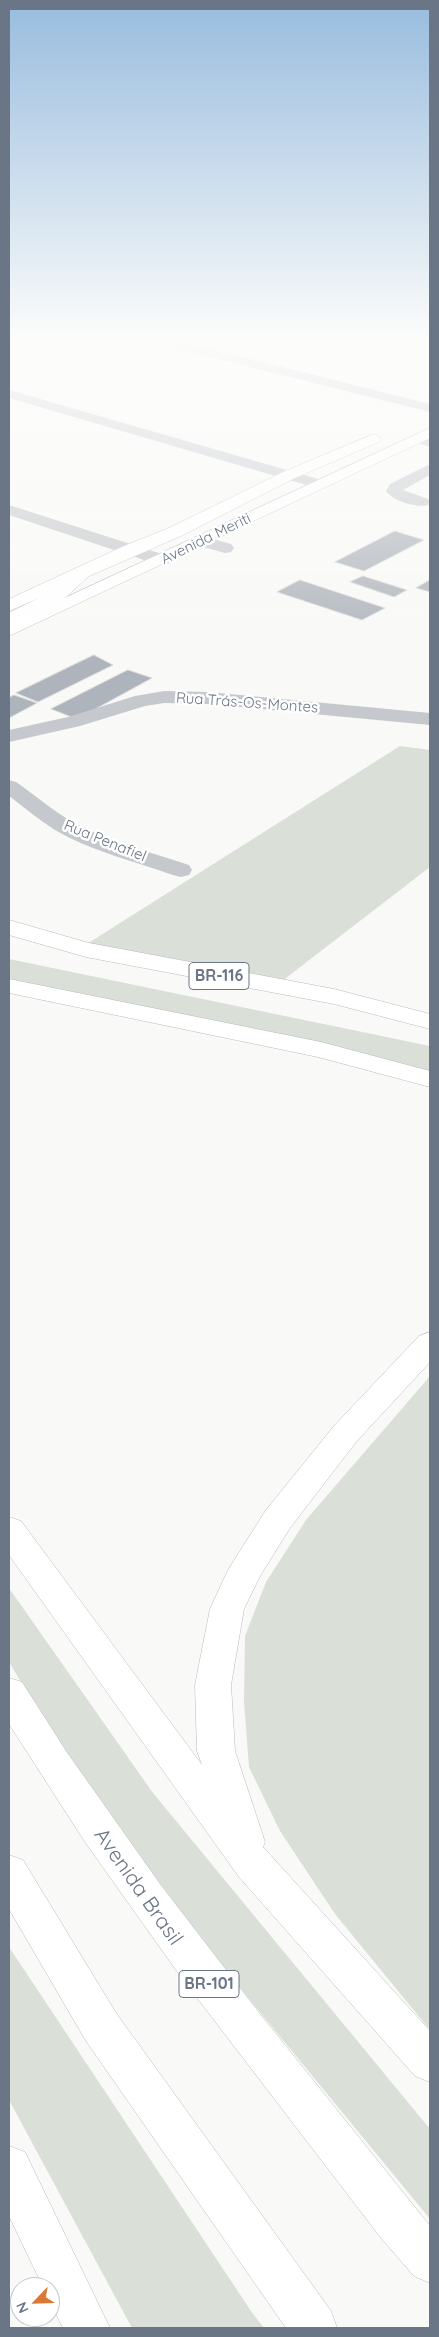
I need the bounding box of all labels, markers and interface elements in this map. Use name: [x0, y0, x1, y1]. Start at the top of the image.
street label: Avenida Meriti: [158, 509, 254, 569]
street label: Rua Trás-Os-Montes: [175, 689, 319, 717]
street label: Rua Penafiel: [61, 816, 149, 866]
road number: BR-116: [189, 962, 249, 989]
street label: Avenida Brasil: [88, 1824, 188, 1950]
road number: BR-101: [179, 1970, 239, 1998]
north arrow: [10, 2277, 60, 2327]
text: N: [12, 2299, 33, 2316]

